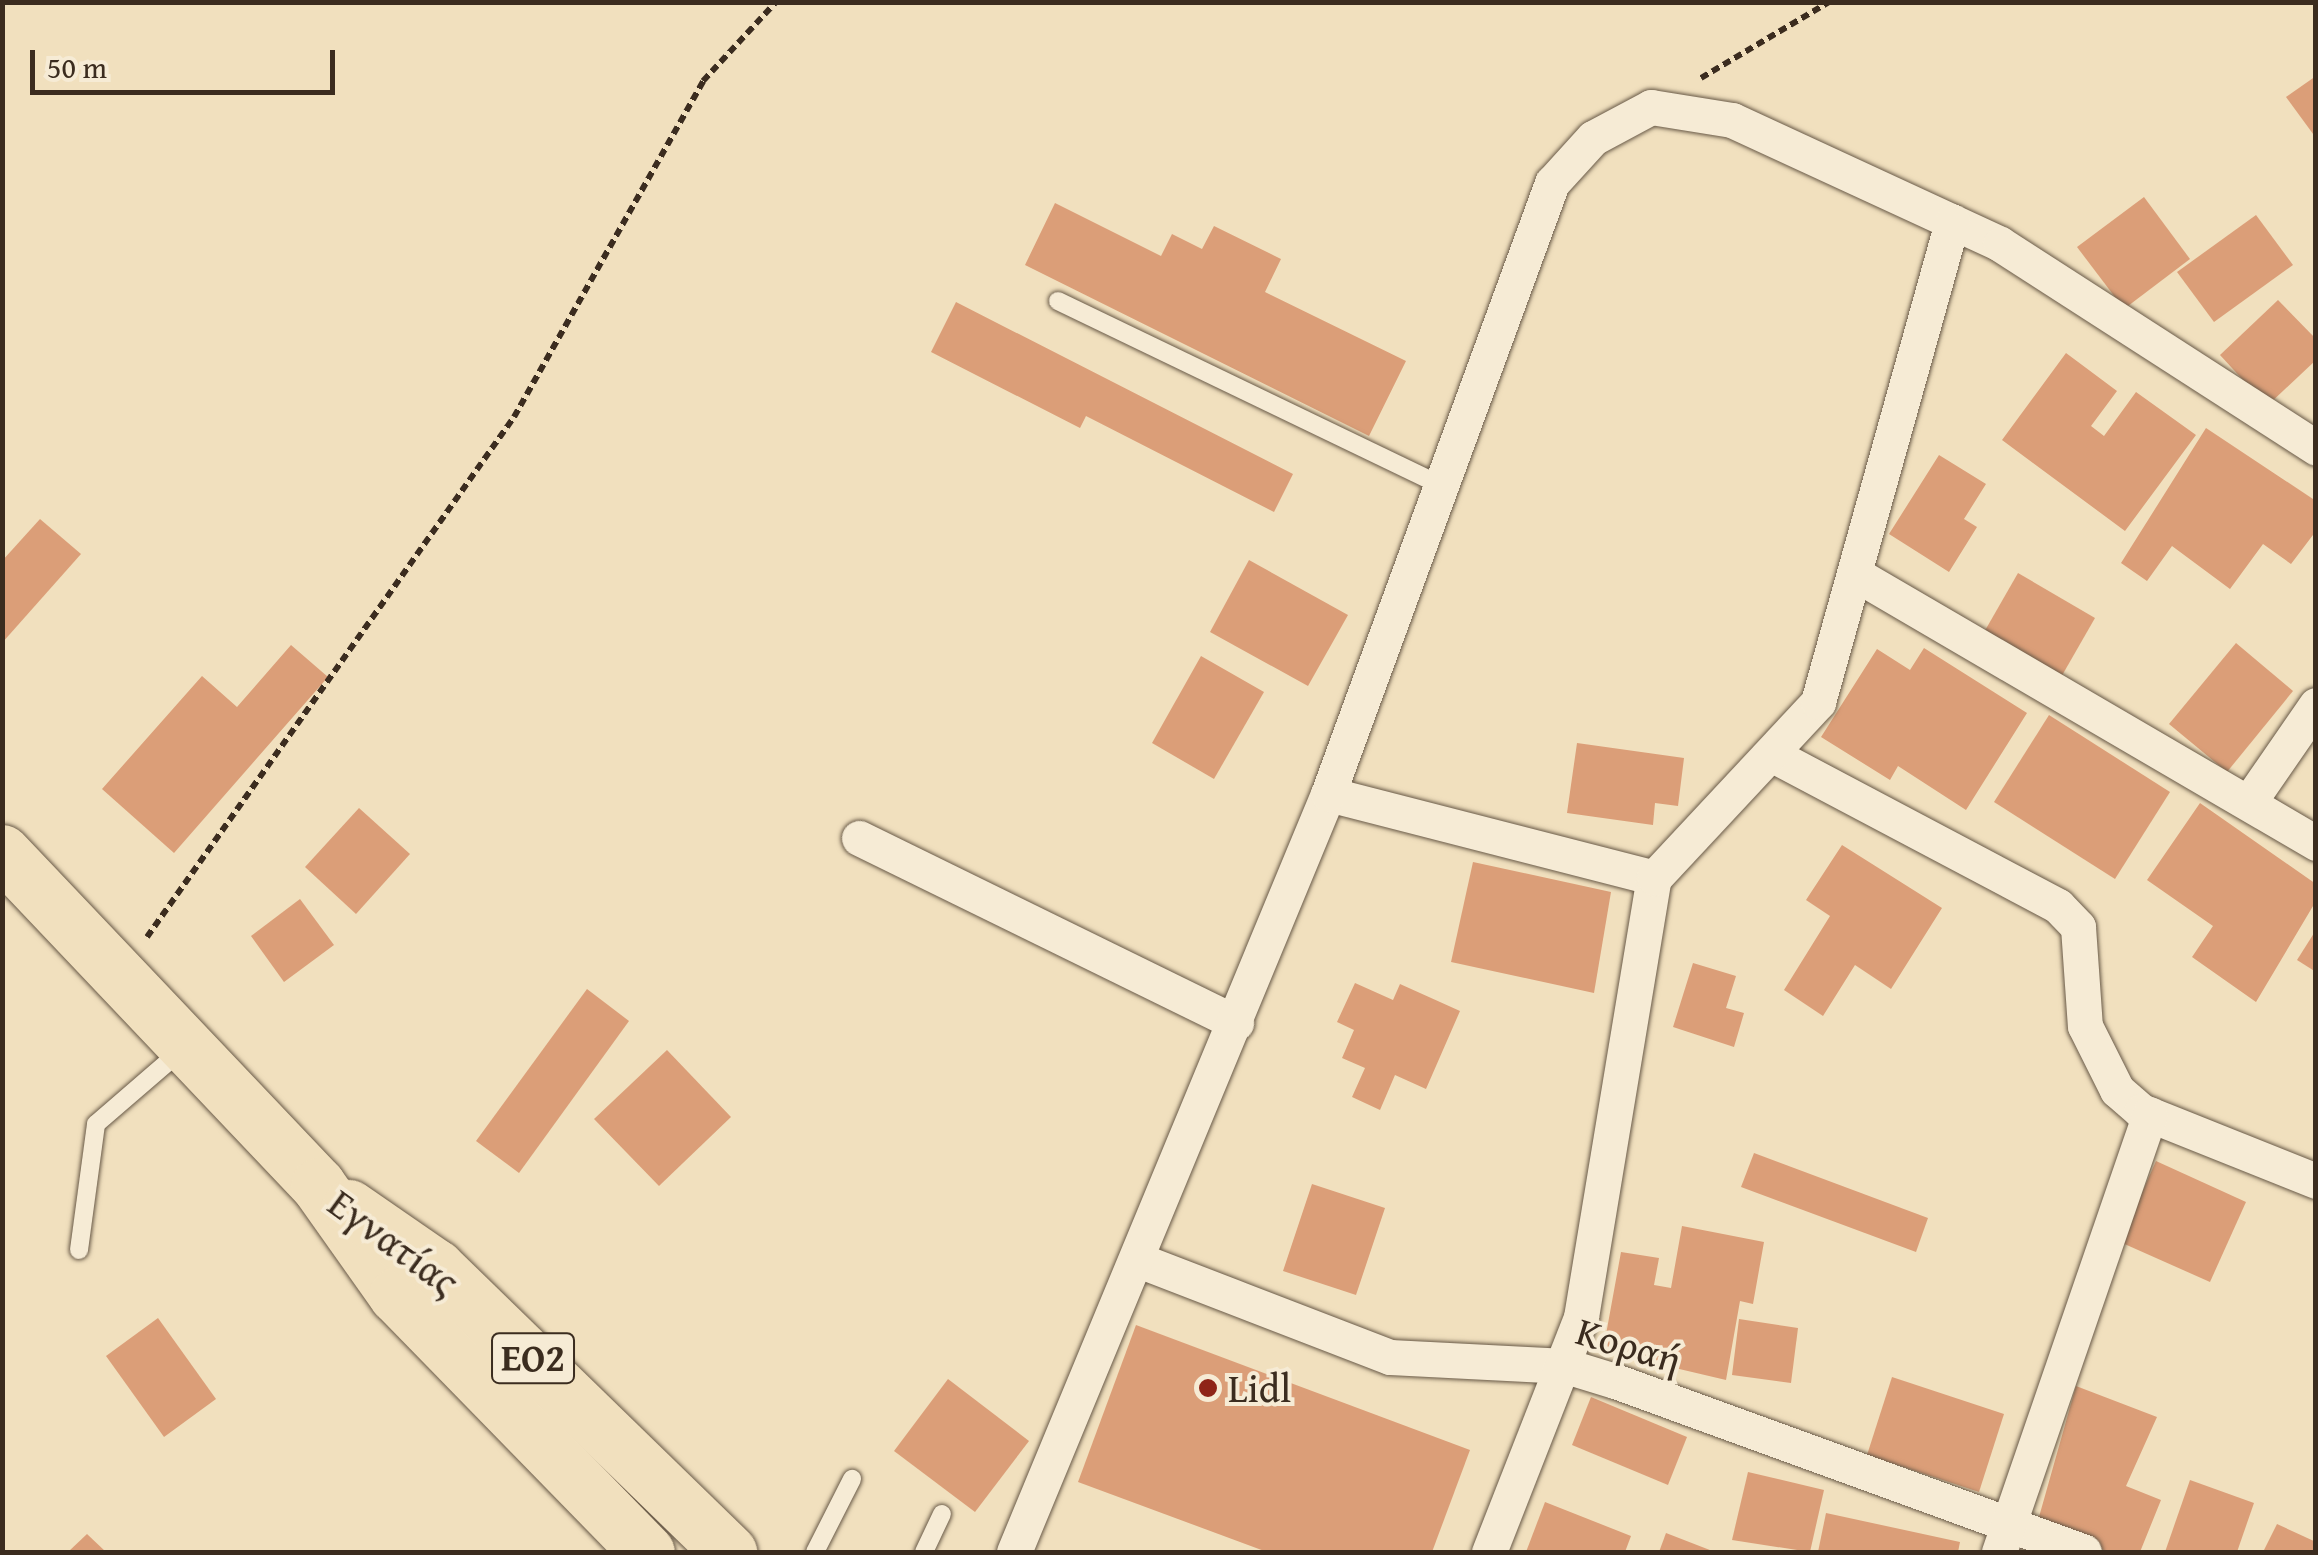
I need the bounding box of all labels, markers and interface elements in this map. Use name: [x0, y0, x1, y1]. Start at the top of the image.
scale bar: [35, 30, 340, 92]
text: 50 m: [47, 45, 107, 89]
street label: Εγνατίας: [319, 1179, 469, 1305]
street label: Κοραή: [1571, 1306, 1687, 1384]
road number: ΕΟ2: [490, 1325, 576, 1391]
place label: Lidl: [1228, 1364, 1291, 1412]
marker: Lidl: [1197, 1377, 1219, 1399]

